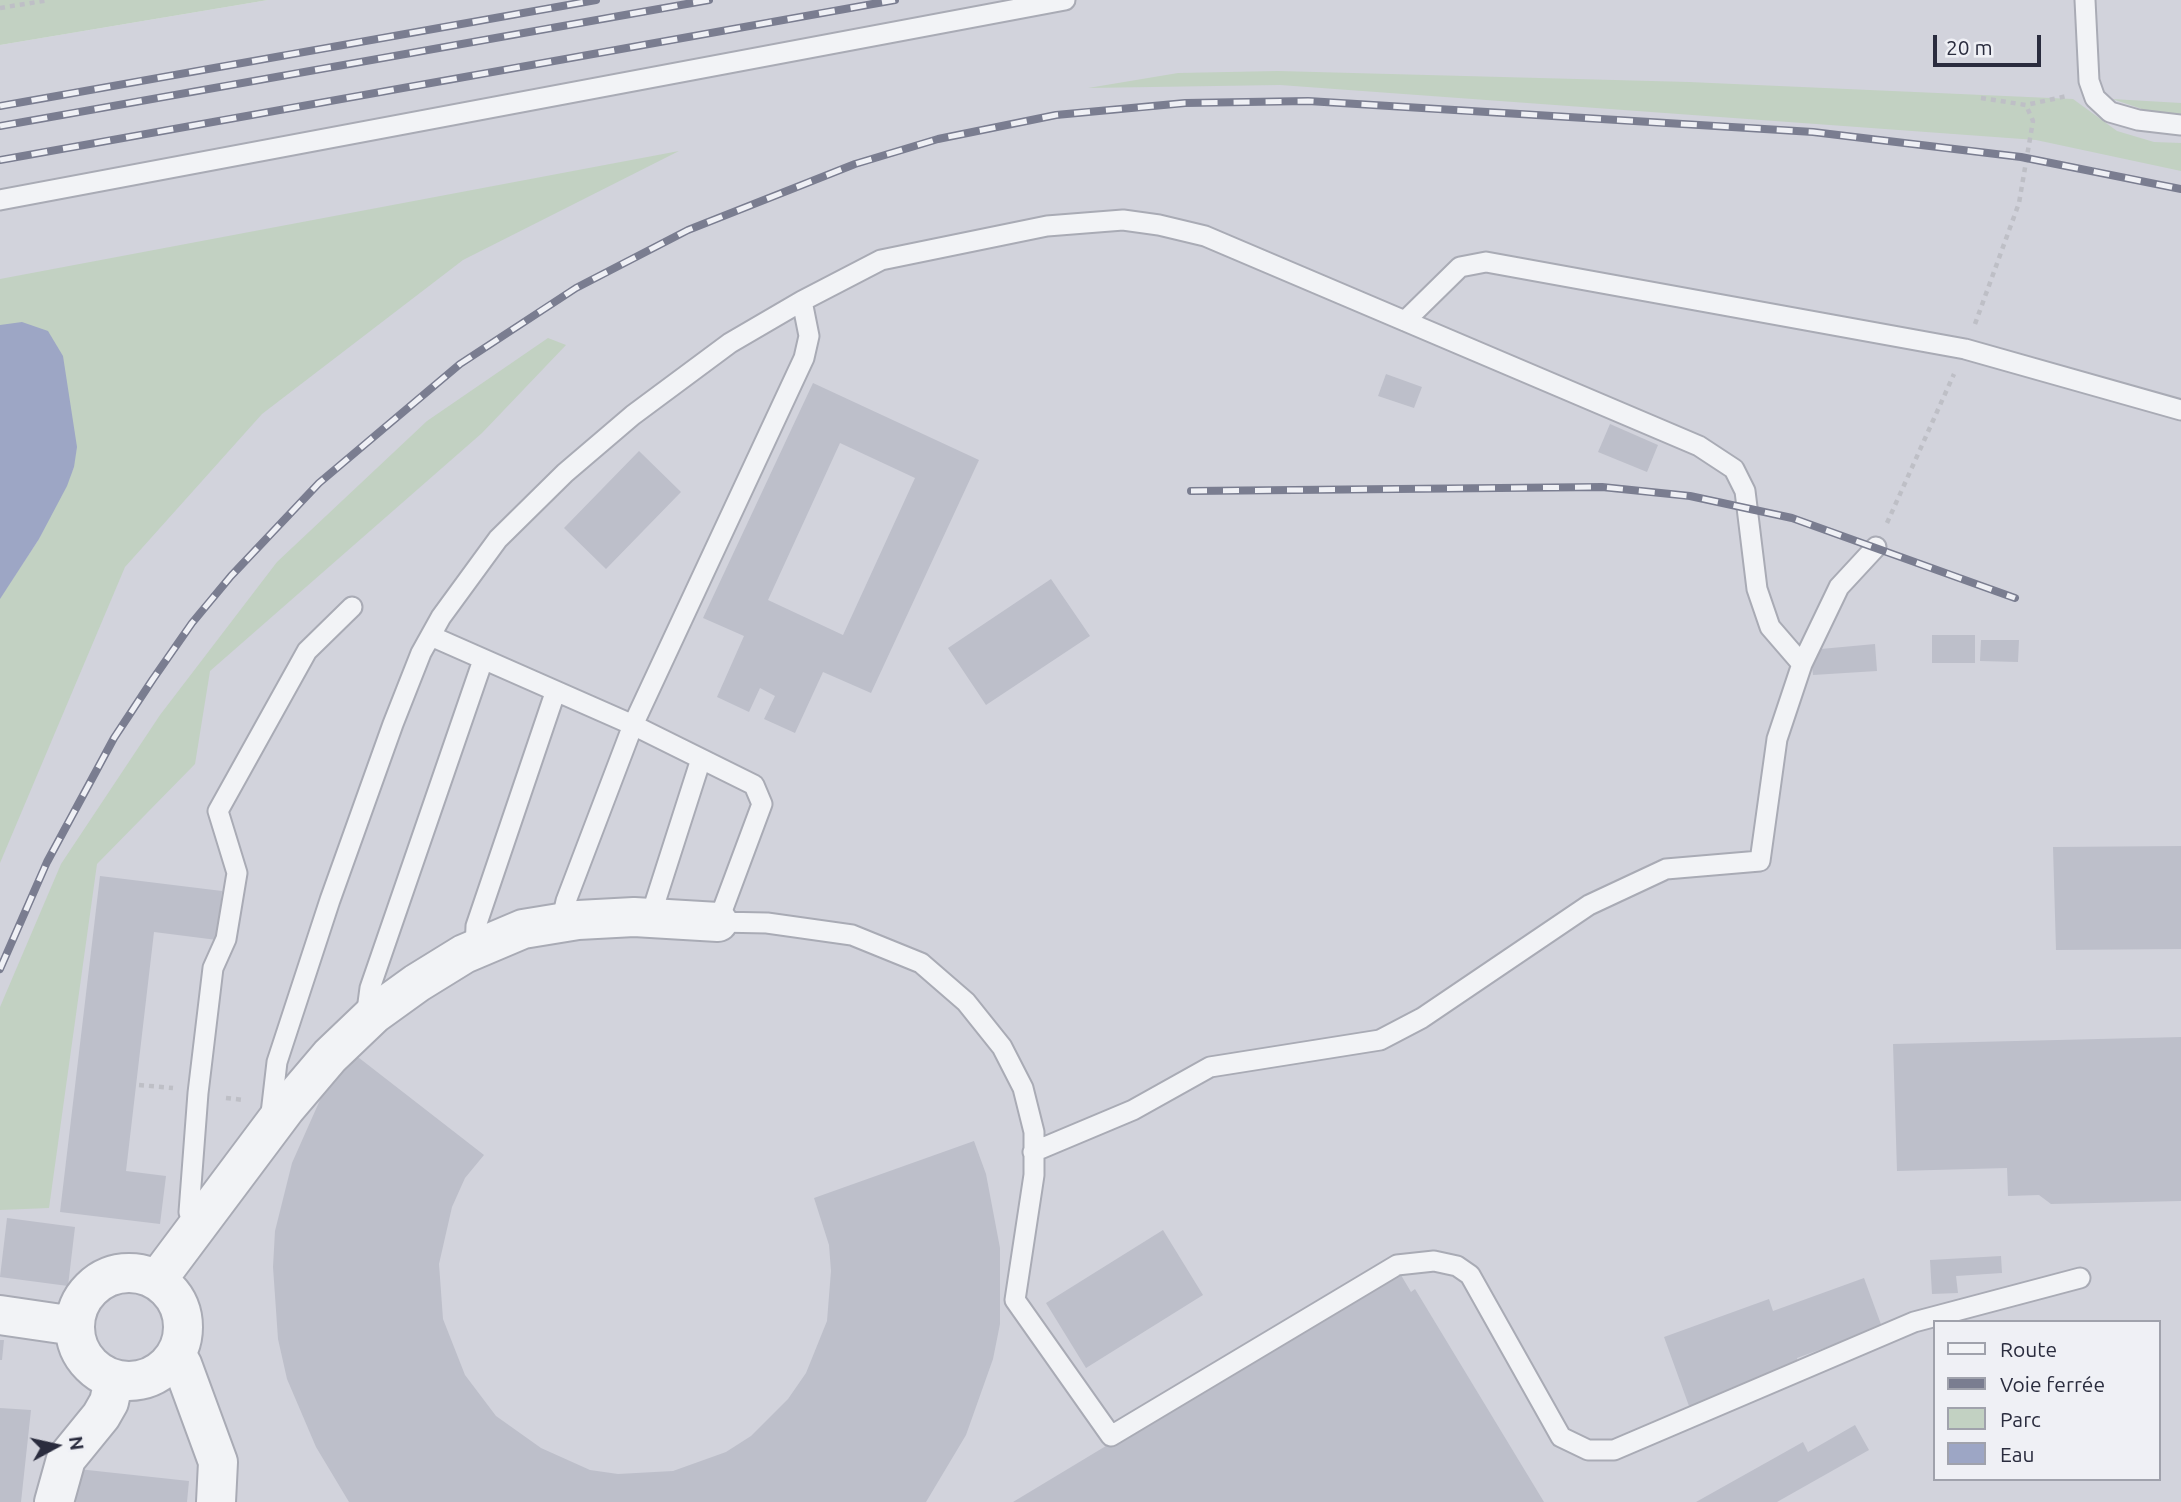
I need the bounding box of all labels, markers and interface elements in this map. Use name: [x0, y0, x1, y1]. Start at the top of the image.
scale bar: [1936, 21, 2044, 65]
text: 20 m: [1946, 35, 1993, 59]
legend: [1932, 1320, 2160, 1481]
text: Route: [2000, 1337, 2057, 1361]
text: Voie ferrée: [2000, 1372, 2105, 1396]
text: Parc: [2000, 1407, 2041, 1431]
north arrow: [21, 1411, 91, 1481]
text: N: [65, 1435, 89, 1452]
text: Eau: [2000, 1442, 2035, 1466]

